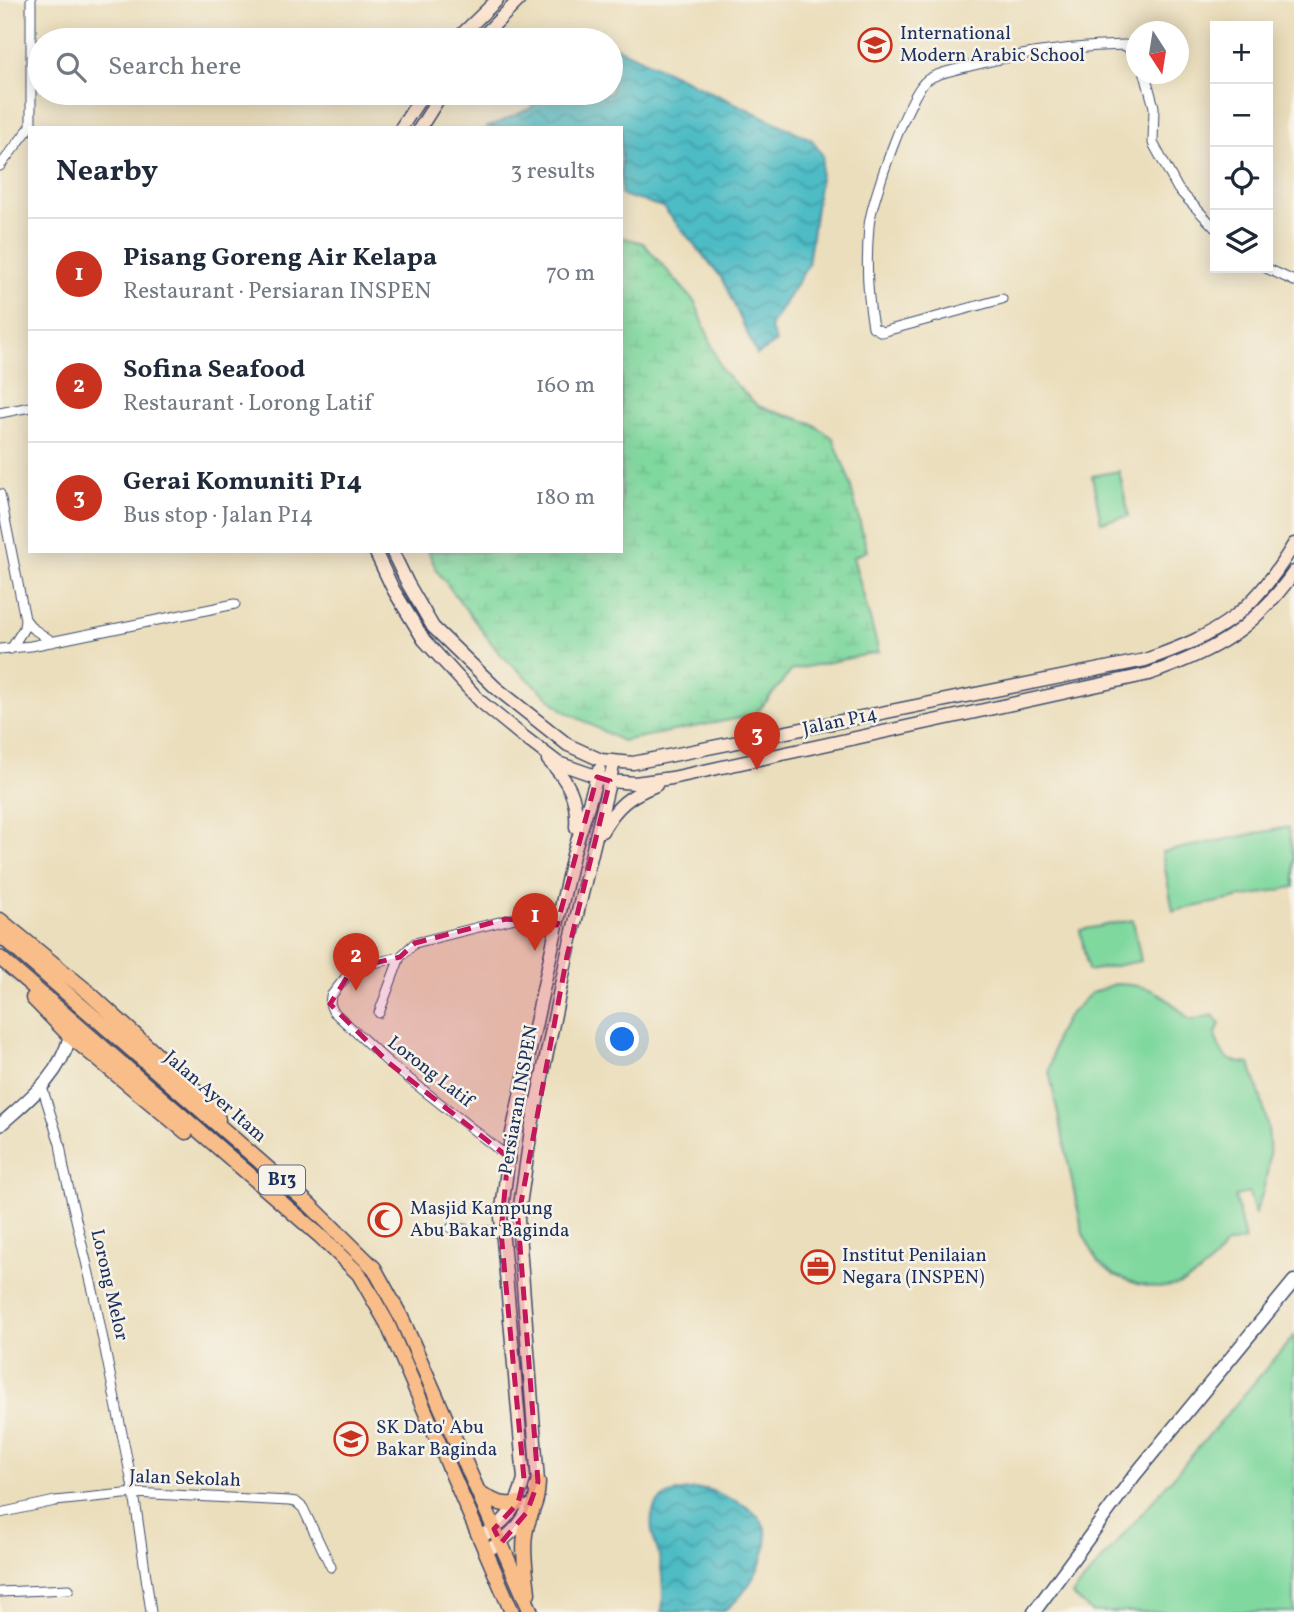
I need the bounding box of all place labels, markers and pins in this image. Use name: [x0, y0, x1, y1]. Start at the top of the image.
place label: International Modern Arabic School: [900, 21, 1085, 69]
school or university icon: International Modern Arabic School: [856, 26, 894, 64]
pin: 3: [734, 712, 780, 770]
pin: 1: [512, 893, 558, 951]
pin: 2: [333, 933, 379, 991]
place label: Masjid Kampung Abu Bakar Baginda: [410, 1196, 569, 1244]
mosque icon: Masjid Kampung Abu Bakar Baginda: [366, 1201, 404, 1239]
place label: Institut Penilaian Negara (INSPEN): [842, 1243, 987, 1291]
office icon: Institut Penilaian Negara (INSPEN): [799, 1248, 837, 1286]
place label: SK Dato' Abu Bakar Baginda: [376, 1415, 497, 1463]
school or university icon: SK Dato' Abu Bakar Baginda: [332, 1420, 370, 1458]

